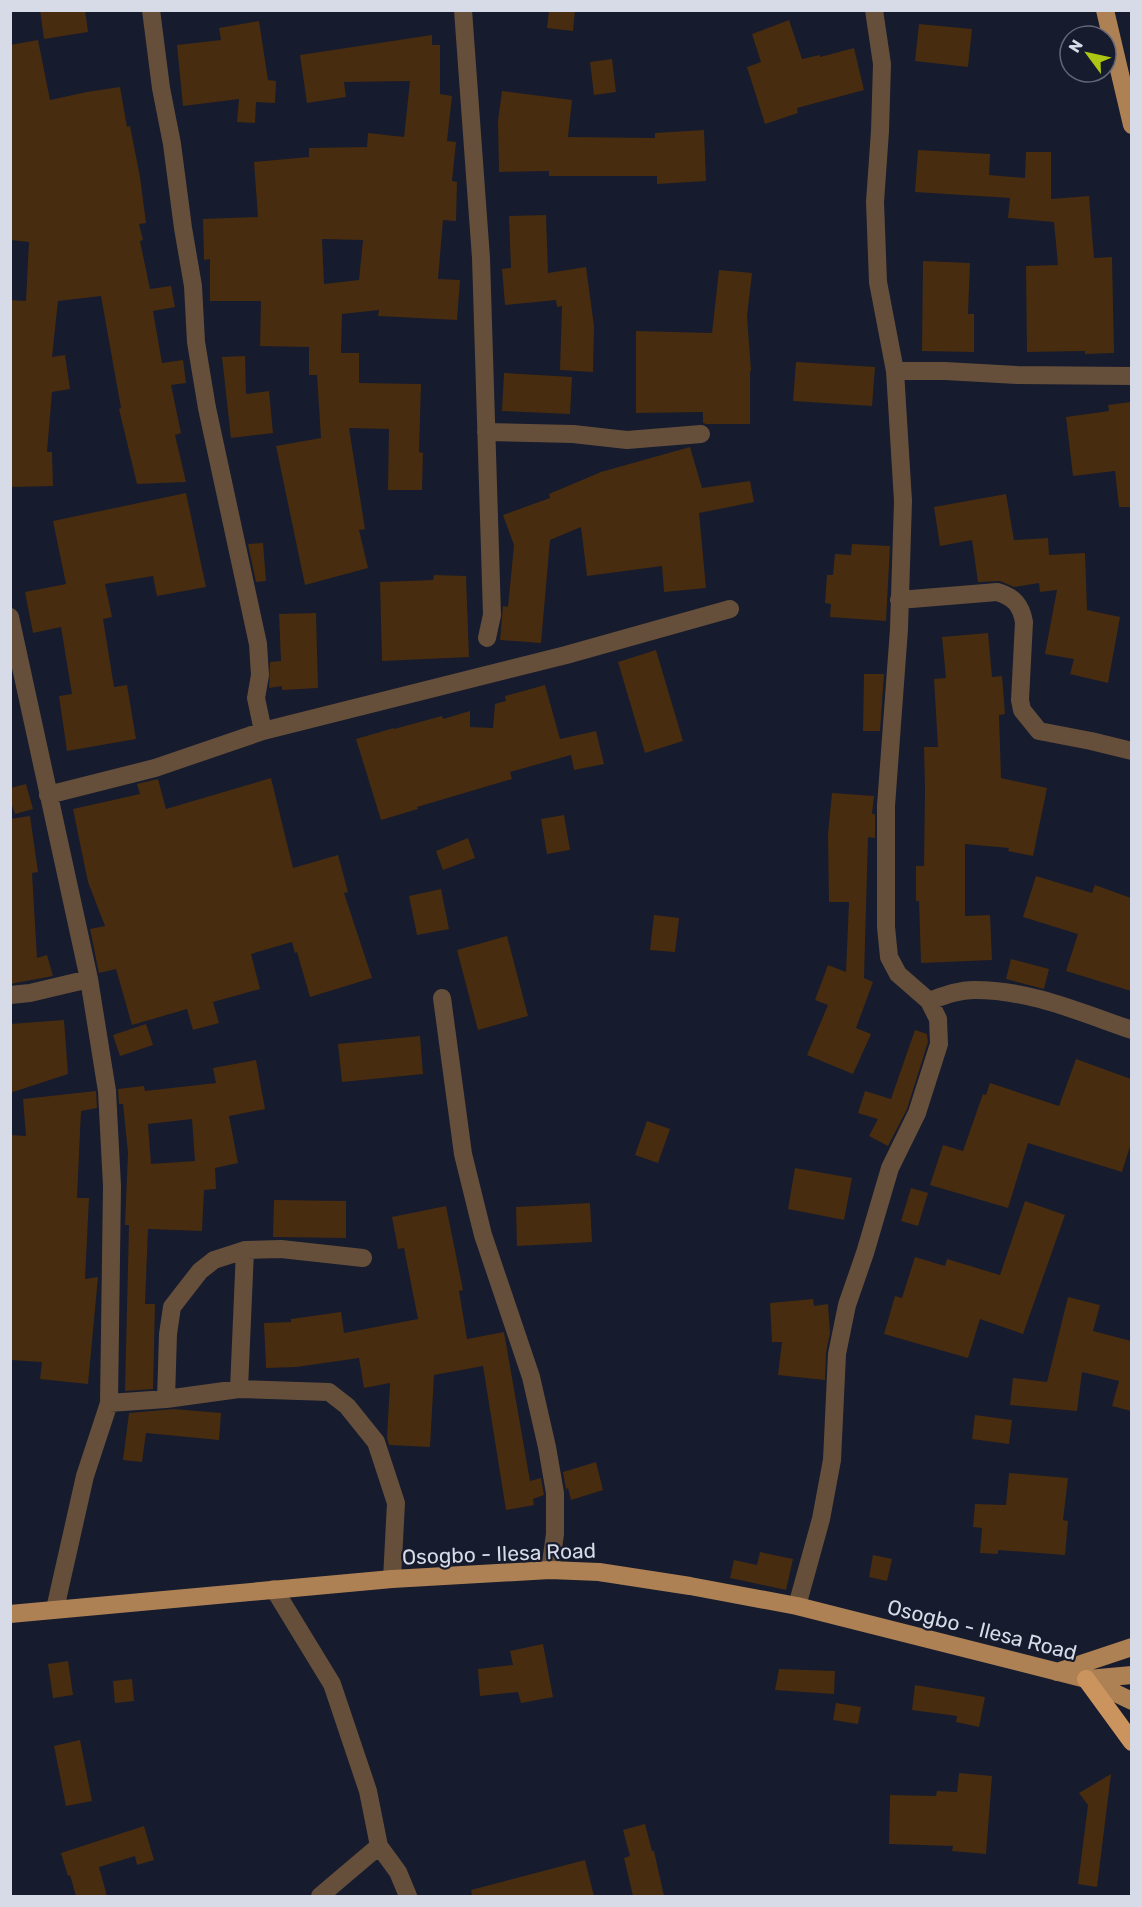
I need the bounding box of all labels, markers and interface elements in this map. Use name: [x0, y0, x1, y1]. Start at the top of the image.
north arrow: [1058, 24, 1118, 84]
text: N: [1065, 36, 1087, 56]
street label: Osogbo - Ilesa Road: [401, 1538, 597, 1569]
street label: Osogbo - Ilesa Road: [885, 1594, 1079, 1665]

